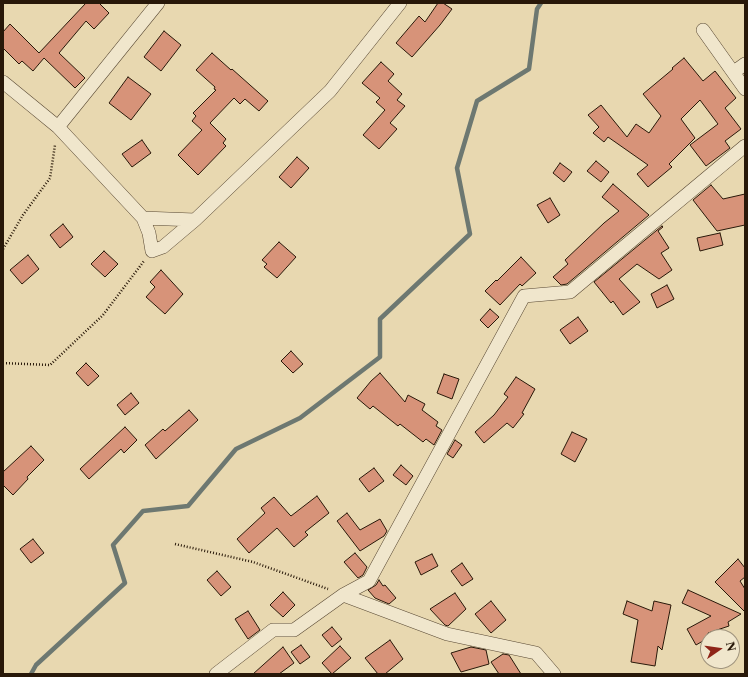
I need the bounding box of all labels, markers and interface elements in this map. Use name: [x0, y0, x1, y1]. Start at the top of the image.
north arrow: [700, 629, 740, 669]
text: N: [723, 640, 739, 653]

